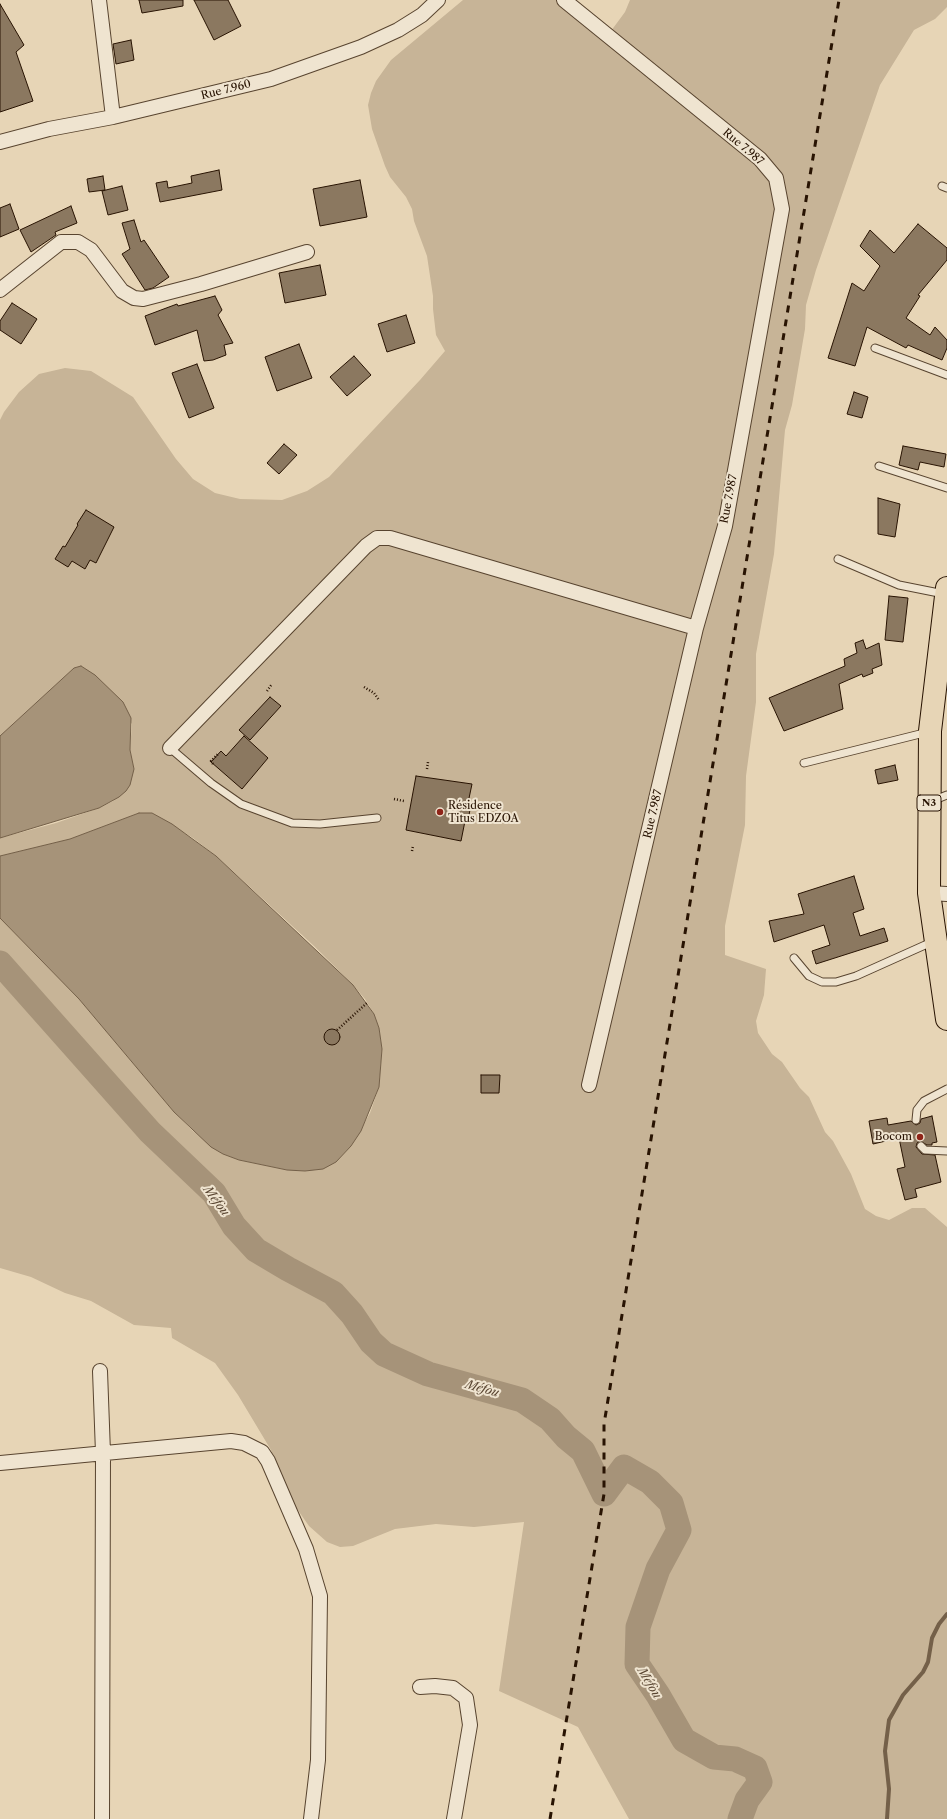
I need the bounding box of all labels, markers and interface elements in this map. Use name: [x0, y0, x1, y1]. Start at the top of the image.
street label: Rue 7.960: [200, 77, 252, 103]
street label: Rue 7.987: [720, 126, 766, 168]
street label: Rue 7.987: [718, 473, 740, 525]
street label: Rue 7.987: [641, 788, 665, 840]
road number: N3: [917, 795, 941, 811]
place label: Résidence Titus EDZOA: [448, 799, 519, 825]
marker: Résidence Titus EDZOA: [435, 807, 445, 817]
place label: Bocom: [875, 1130, 912, 1144]
marker: Bocom: [915, 1132, 925, 1142]
water label: Méfou: [200, 1183, 232, 1219]
water label: Méfou: [464, 1377, 500, 1401]
water label: Méfou: [634, 1665, 664, 1701]

